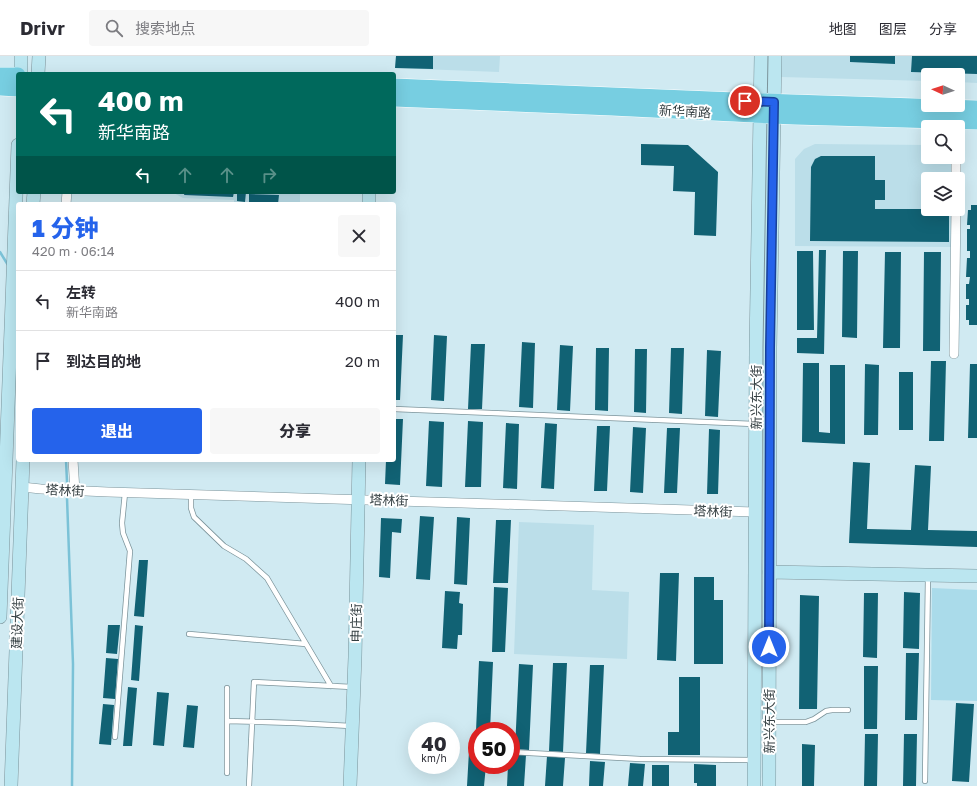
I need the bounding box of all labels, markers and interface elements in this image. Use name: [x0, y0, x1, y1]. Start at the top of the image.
search box: [89, 10, 369, 46]
text: Drivr: [20, 16, 65, 39]
icon: search: [103, 17, 125, 39]
text: 搜索地点: [135, 19, 195, 37]
text: 地图: [829, 20, 857, 37]
text: 图层: [879, 20, 907, 37]
text: 分享: [929, 20, 957, 37]
north arrow: [921, 68, 965, 112]
map controls: [921, 68, 965, 216]
text: 400 m: [98, 84, 183, 117]
pin: [728, 84, 762, 118]
icon: left: [32, 88, 84, 140]
icon: arrive: [734, 90, 756, 112]
street label: 新华南路: [659, 102, 711, 120]
button: search: [921, 120, 965, 164]
text: 新华南路: [98, 121, 170, 143]
icon: left: [132, 164, 154, 186]
icon: ahead: [174, 164, 196, 186]
icon: ahead: [216, 164, 238, 186]
icon: right: [258, 164, 280, 186]
button: layers: [921, 172, 965, 216]
text: 1 分钟: [32, 213, 99, 242]
button: close: [338, 215, 380, 257]
text: 420 m · 06:14: [32, 243, 115, 259]
text: 左转: [66, 283, 96, 301]
icon: left: [32, 290, 54, 312]
text: 400 m: [335, 292, 380, 310]
text: 新华南路: [66, 304, 118, 320]
icon: arrive: [32, 350, 54, 372]
text: 到达目的地: [66, 352, 141, 370]
text: 20 m: [345, 352, 380, 370]
street label: 新兴东大街: [748, 364, 764, 430]
button: 退出: [32, 408, 202, 454]
button: 分享: [210, 408, 380, 454]
street label: 塔林街: [45, 481, 85, 499]
street label: 塔林街: [369, 491, 409, 509]
street label: 塔林街: [693, 502, 733, 520]
street label: 建设大街: [8, 597, 26, 649]
street label: 申庄街: [348, 603, 364, 643]
position arrow: [748, 626, 790, 668]
street label: 新兴东大街: [761, 688, 777, 754]
speed limit sign: 50: [468, 722, 520, 774]
text: 40: [421, 731, 447, 755]
text: km/h: [421, 752, 447, 764]

